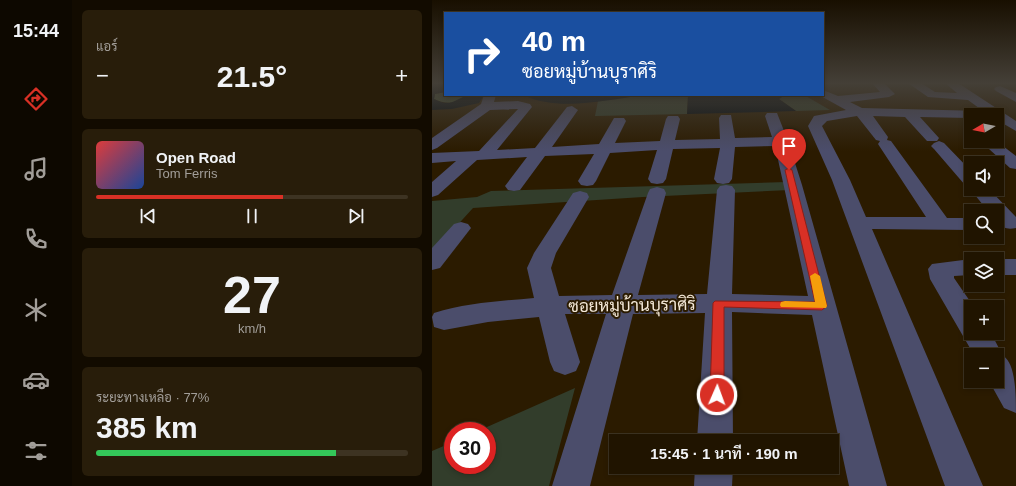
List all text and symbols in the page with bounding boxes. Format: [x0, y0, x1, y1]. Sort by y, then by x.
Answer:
text: 15:44 [13, 21, 59, 41]
text: 40 m [522, 26, 586, 57]
icon: right [456, 28, 508, 80]
text: แอร์ [96, 39, 117, 54]
text: 21.5° [217, 60, 287, 93]
text: ซอยหมู่บ้านบุราศิริ [522, 62, 657, 82]
text: − [96, 63, 109, 88]
text: + [395, 63, 408, 88]
icon: directions [22, 85, 50, 113]
north arrow [964, 108, 1004, 148]
map controls [964, 108, 1004, 388]
pin [772, 129, 806, 170]
icon: arrive [778, 135, 800, 157]
text: Open Road [156, 149, 236, 166]
icon: music [22, 155, 50, 183]
button: sound [964, 156, 1004, 196]
text: Tom Ferris [156, 166, 217, 181]
button: search [964, 204, 1004, 244]
icon: previous [137, 205, 159, 227]
icon: pause [241, 205, 263, 227]
icon: next [345, 205, 367, 227]
icon: phone [22, 225, 50, 253]
button: layers [964, 252, 1004, 292]
text: 27 [223, 266, 281, 324]
street label: ซอยหมู่บ้านบุราศิริ [568, 294, 696, 318]
icon: climate [22, 296, 50, 324]
button: + [964, 300, 1004, 340]
text: km/h [238, 321, 266, 336]
button: − [964, 348, 1004, 388]
icon: car [22, 366, 50, 394]
position arrow [696, 374, 738, 416]
text: ระยะทางเหลือ · 77% [96, 390, 209, 405]
text: 385 km [96, 411, 198, 444]
speed limit sign: 30 [444, 422, 496, 474]
icon: filters [22, 437, 50, 465]
text: 15:45 · 1 นาที · 190 m [650, 445, 798, 462]

